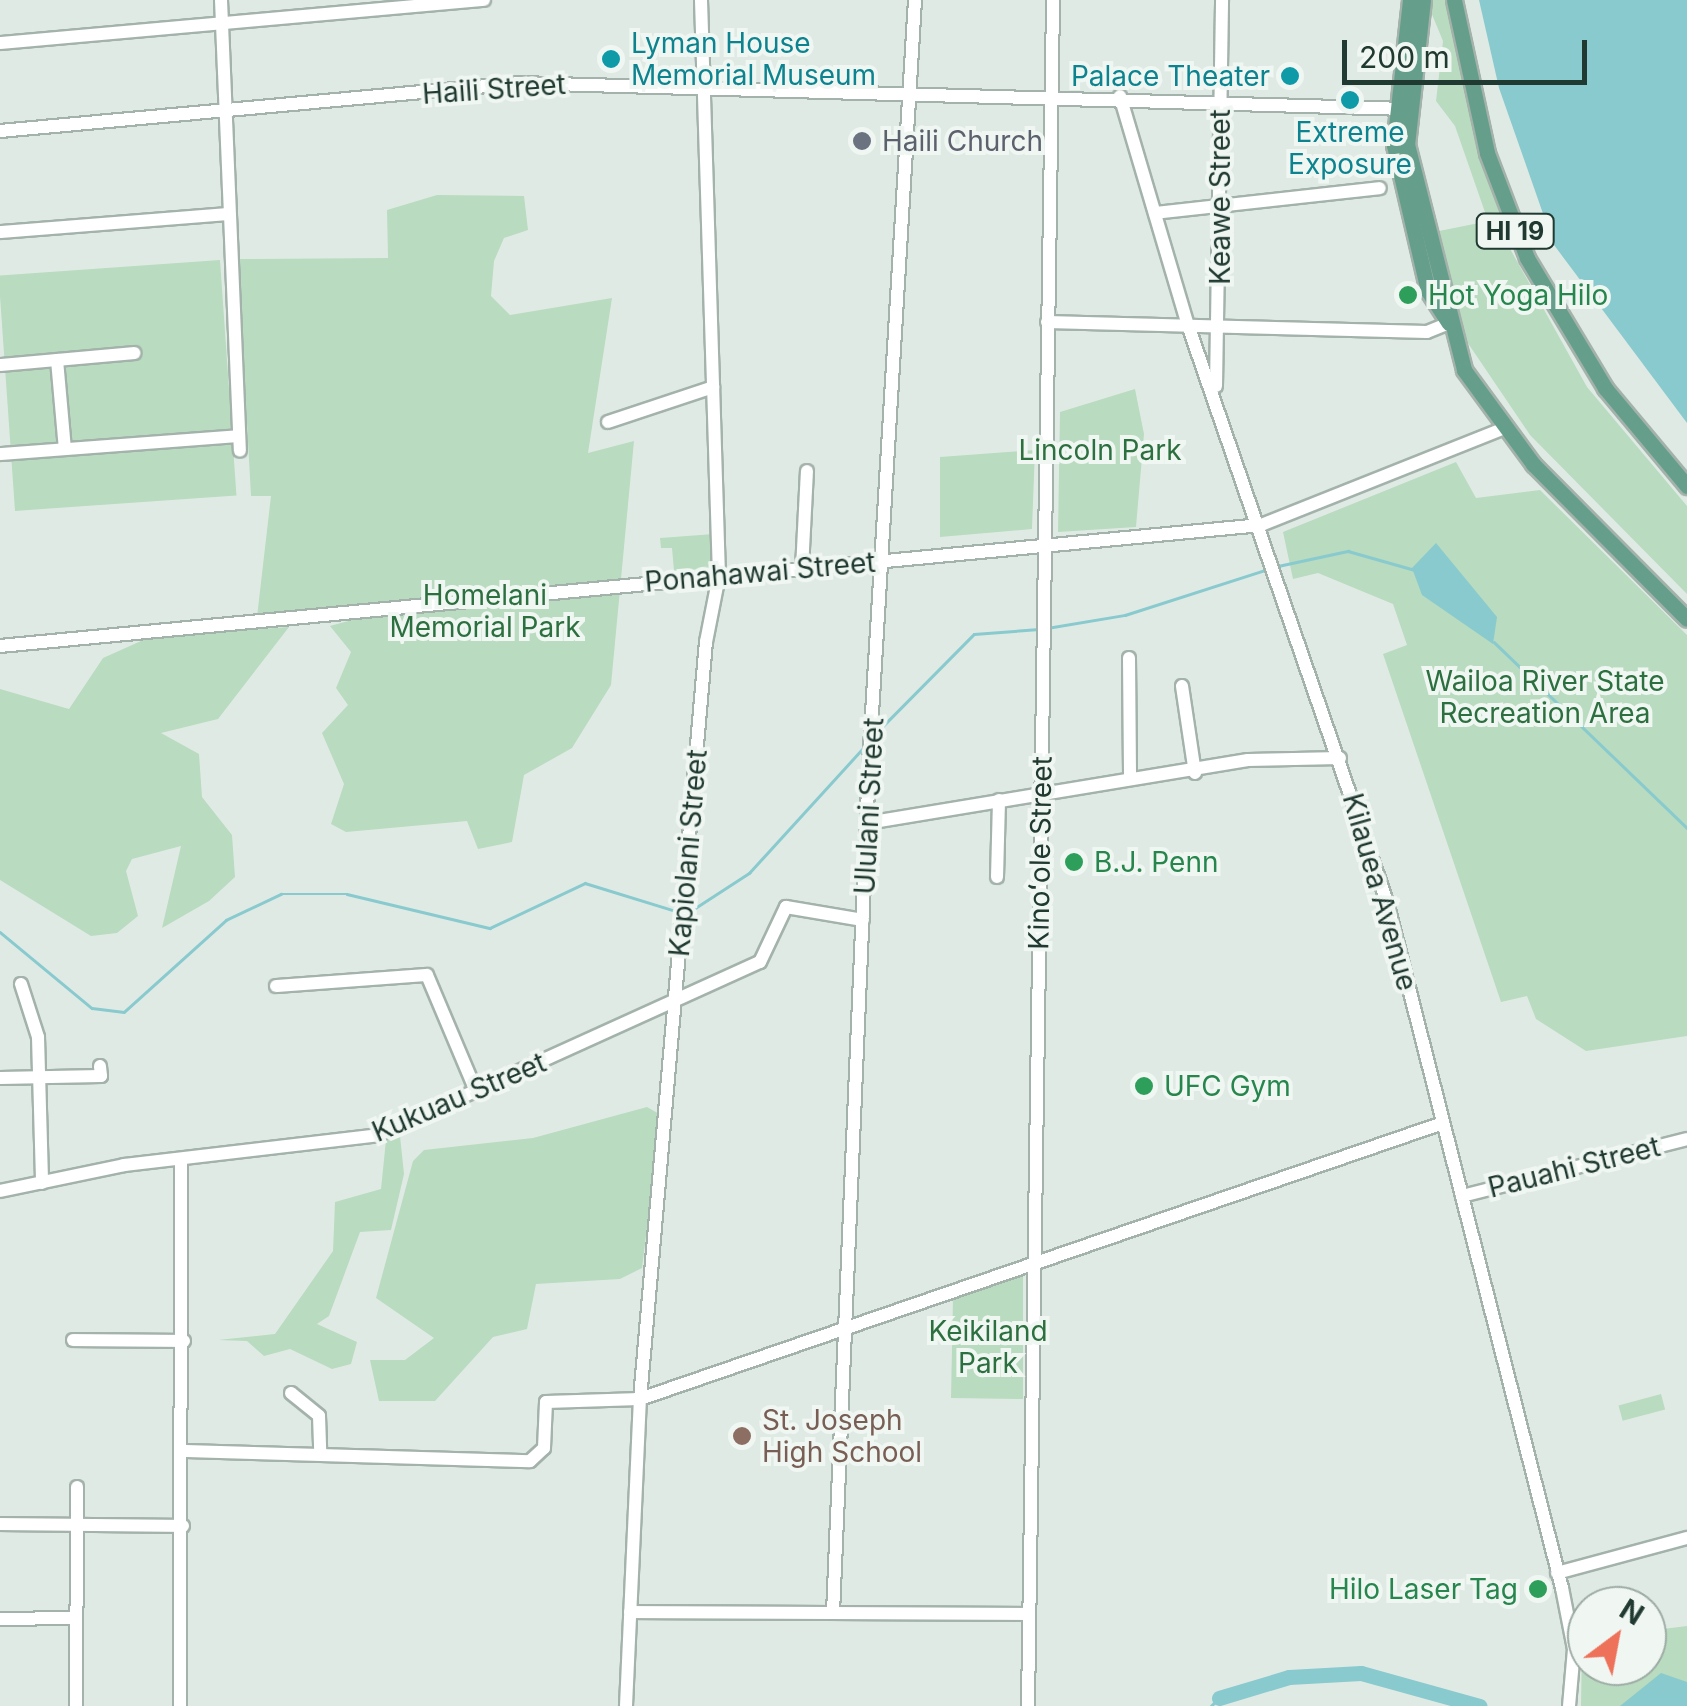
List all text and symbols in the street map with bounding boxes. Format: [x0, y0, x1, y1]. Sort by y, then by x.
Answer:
scale bar [1347, 20, 1592, 82]
place label: Lyman House Memorial Museum [631, 26, 876, 92]
text: 200 m [1359, 39, 1450, 75]
marker: Lyman House Memorial Museum [600, 48, 622, 70]
place label: Palace Theater [1071, 59, 1270, 93]
marker: Palace Theater [1279, 65, 1301, 87]
street label: Haili Street [421, 67, 567, 111]
marker: Extreme Exposure [1339, 89, 1361, 111]
street label: Keawe Street [1203, 109, 1237, 285]
place label: Extreme Exposure [1288, 115, 1412, 181]
place label: Haili Church [882, 124, 1043, 158]
marker: Haili Church [851, 130, 873, 152]
road number: HI 19 [1475, 211, 1555, 251]
place label: Hot Yoga Hilo [1428, 278, 1608, 312]
marker: Hot Yoga Hilo [1397, 284, 1419, 306]
park label: Lincoln Park [1018, 433, 1182, 467]
street label: Ponahawai Street [643, 545, 877, 599]
park label: Homelani Memorial Park [389, 578, 581, 644]
park label: Wailoa River State Recreation Area [1425, 664, 1665, 730]
street label: Ululani Street [848, 717, 890, 895]
street label: Kapiolani Street [662, 748, 714, 958]
street label: Kinoʻole Street [1022, 756, 1058, 950]
street label: Kilauea Avenue [1336, 789, 1424, 995]
place label: B.J. Penn [1094, 845, 1219, 879]
marker: B.J. Penn [1063, 851, 1085, 873]
street label: Kukuau Street [367, 1045, 551, 1149]
place label: UFC Gym [1164, 1069, 1291, 1103]
marker: UFC Gym [1133, 1075, 1155, 1097]
street label: Pauahi Street [1484, 1129, 1664, 1205]
park label: Keikiland Park [928, 1314, 1048, 1380]
place label: St. Joseph High School [762, 1403, 922, 1469]
marker: St. Joseph High School [731, 1425, 753, 1447]
place label: Hilo Laser Tag [1329, 1572, 1518, 1606]
marker: Hilo Laser Tag [1527, 1578, 1549, 1600]
north arrow [1567, 1586, 1667, 1686]
text: N [1614, 1592, 1650, 1632]

